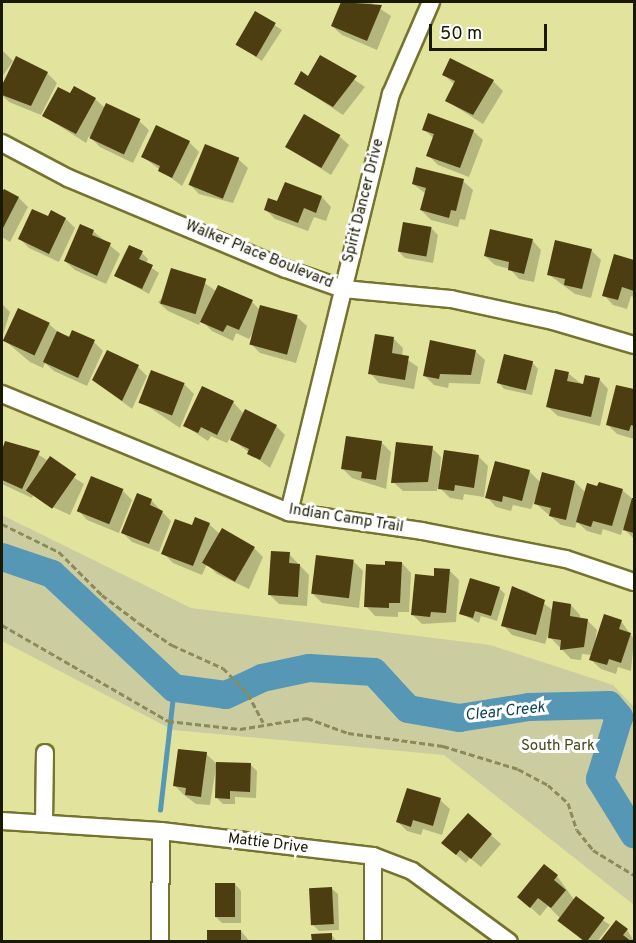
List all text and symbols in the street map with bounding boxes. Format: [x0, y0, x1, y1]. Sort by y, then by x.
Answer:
scale bar [432, 12, 550, 50]
text: 50 m [440, 23, 482, 46]
street label: Spirit Dancer Drive [340, 137, 388, 265]
street label: Walker Place Boulevard [183, 217, 335, 293]
street label: Indian Camp Trail [287, 501, 405, 537]
water label: Clear Creek [464, 698, 546, 726]
park label: South Park [521, 738, 595, 756]
street label: Mattie Drive [227, 830, 309, 858]

